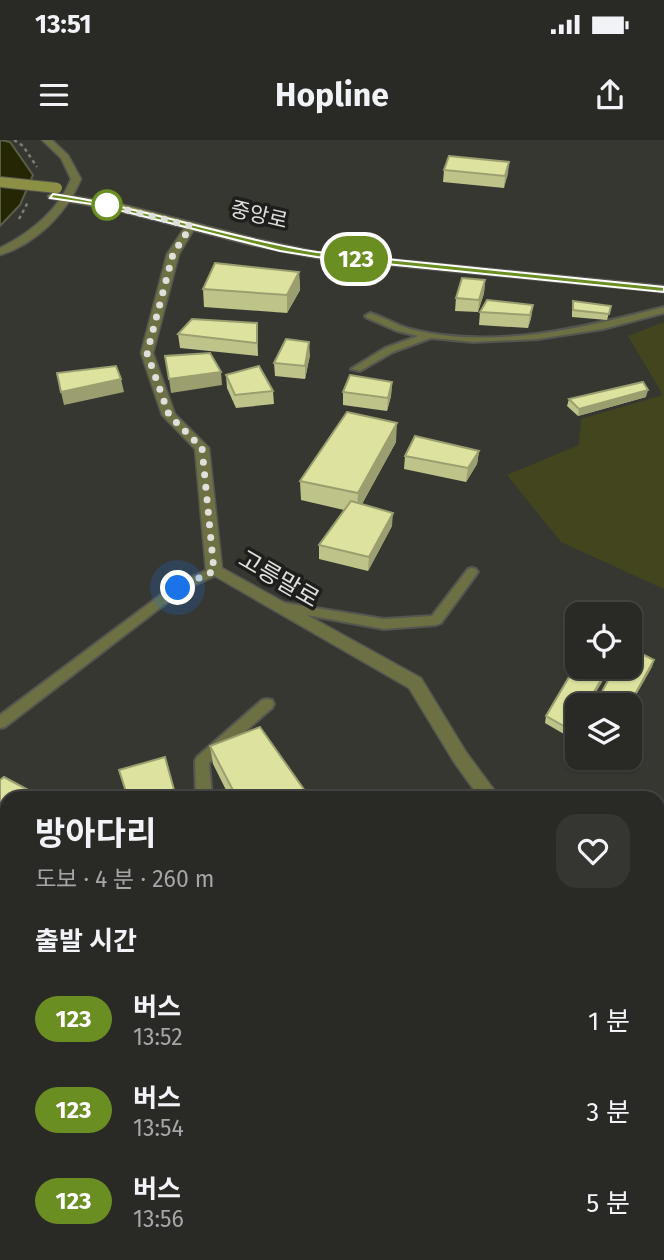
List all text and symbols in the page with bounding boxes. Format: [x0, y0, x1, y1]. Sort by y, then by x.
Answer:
text: 13:51 [35, 9, 92, 40]
icon: menu [35, 76, 73, 114]
text: Hopline [275, 76, 389, 114]
icon: share [591, 76, 629, 114]
unlabelled marker [92, 190, 122, 220]
street label: 중앙로 [228, 196, 290, 234]
line badge: 123 [316, 236, 396, 282]
text: 123 [338, 245, 374, 273]
street label: 고릉말로 [234, 545, 324, 613]
your location [160, 570, 195, 605]
map controls [565, 602, 642, 770]
button: locate [565, 602, 642, 679]
button: layers [565, 693, 642, 770]
text: 방아다리 [35, 814, 156, 854]
button: heart [556, 814, 630, 888]
text: 도보 · 4 분 · 260 m [35, 865, 215, 893]
text: 출발 시간 [35, 926, 137, 957]
text: 버스 [133, 992, 181, 1023]
text: 123 [56, 1005, 91, 1033]
text: 1 분 [588, 1006, 630, 1037]
text: 13:52 [133, 1023, 183, 1051]
text: 버스 [133, 1083, 181, 1114]
text: 123 [56, 1096, 91, 1124]
text: 3 분 [586, 1097, 630, 1128]
text: 13:54 [133, 1114, 184, 1142]
text: 버스 [133, 1174, 181, 1205]
text: 123 [56, 1187, 91, 1215]
text: 5 분 [586, 1188, 630, 1219]
text: 13:56 [133, 1205, 184, 1233]

